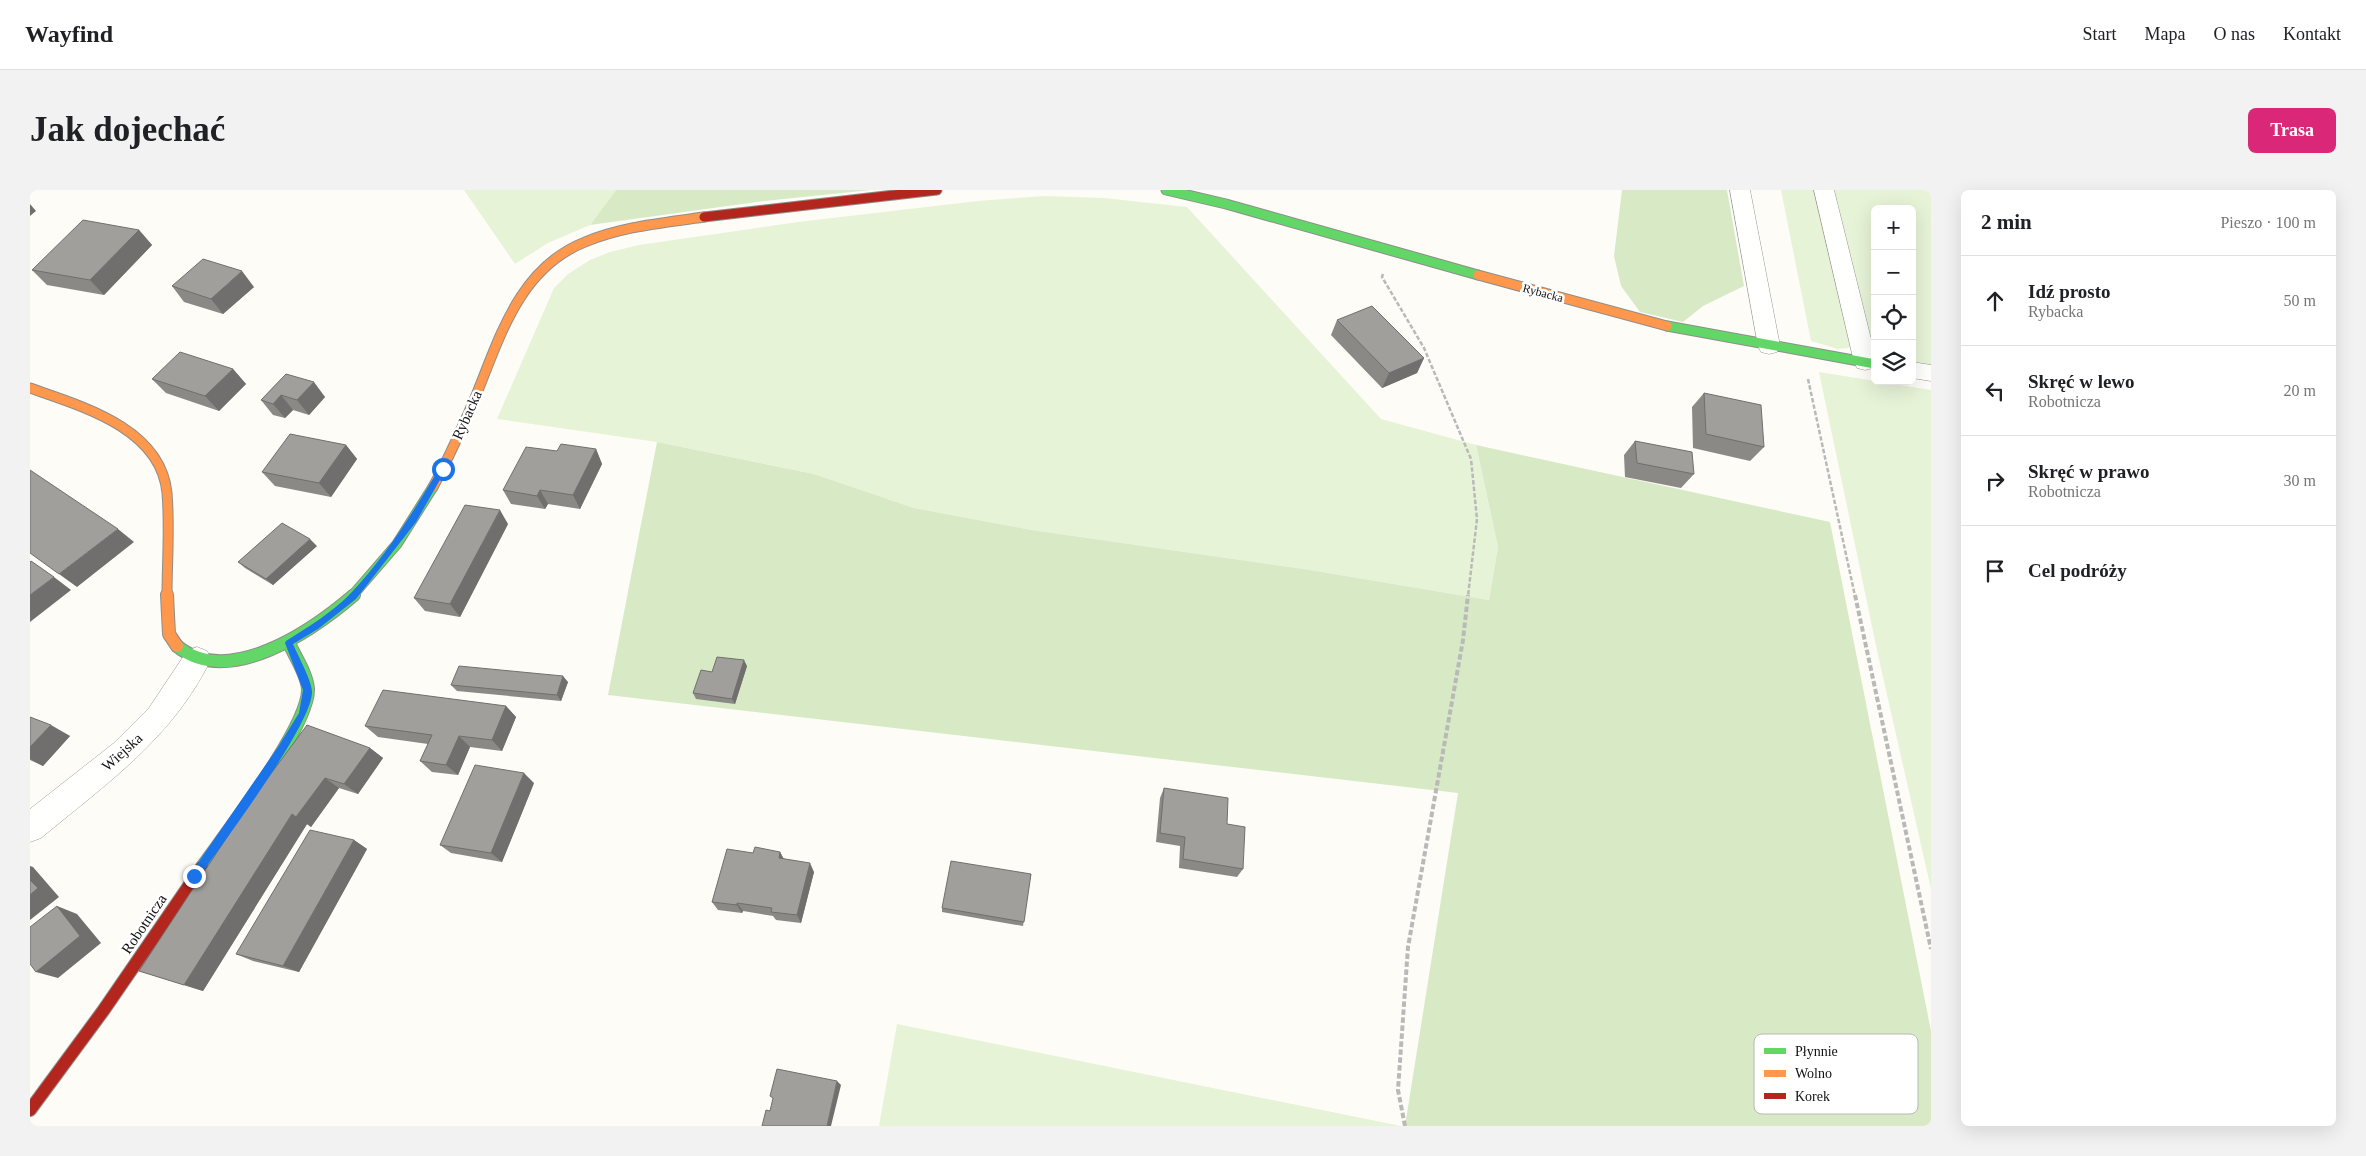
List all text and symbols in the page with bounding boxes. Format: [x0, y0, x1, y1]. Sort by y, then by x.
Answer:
text: Wayfind [25, 21, 113, 47]
text: Start [2083, 24, 2117, 44]
text: Mapa [2145, 24, 2186, 44]
text: O nas [2214, 24, 2255, 44]
text: Kontakt [2283, 24, 2341, 44]
button: Trasa [2248, 108, 2336, 153]
text: Jak dojechać [30, 110, 225, 149]
map controls [1871, 205, 1916, 385]
button: + [1871, 205, 1916, 250]
text: 2 min [1981, 210, 2032, 234]
text: Pieszo · 100 m [2220, 214, 2316, 231]
button: − [1871, 250, 1916, 295]
street label: Rybacka [1521, 281, 1565, 305]
text: Idź prosto [2028, 281, 2111, 302]
icon: ahead [1981, 287, 2009, 315]
text: 50 m [2284, 292, 2316, 309]
button: locate [1871, 295, 1916, 340]
text: Rybacka [2028, 303, 2083, 320]
button: layers [1871, 340, 1916, 385]
text: Skręć w lewo [2028, 371, 2135, 392]
icon: left [1981, 377, 2009, 405]
text: 20 m [2284, 382, 2316, 399]
street label: Rybacka [449, 388, 485, 442]
text: Robotnicza [2028, 393, 2101, 410]
route start [432, 458, 455, 481]
text: Skręć w prawo [2028, 461, 2149, 482]
icon: right [1981, 467, 2009, 495]
text: 30 m [2284, 472, 2316, 489]
text: Robotnicza [2028, 483, 2101, 500]
icon: arrive [1981, 557, 2009, 585]
text: Cel podróży [2028, 560, 2127, 581]
street label: Wiejska [99, 730, 146, 774]
route end [183, 865, 206, 888]
street label: Robotnicza [118, 891, 170, 957]
legend [1754, 1034, 1918, 1114]
text: Płynnie [1795, 1044, 1838, 1059]
text: Wolno [1795, 1066, 1832, 1081]
text: Korek [1795, 1089, 1830, 1104]

